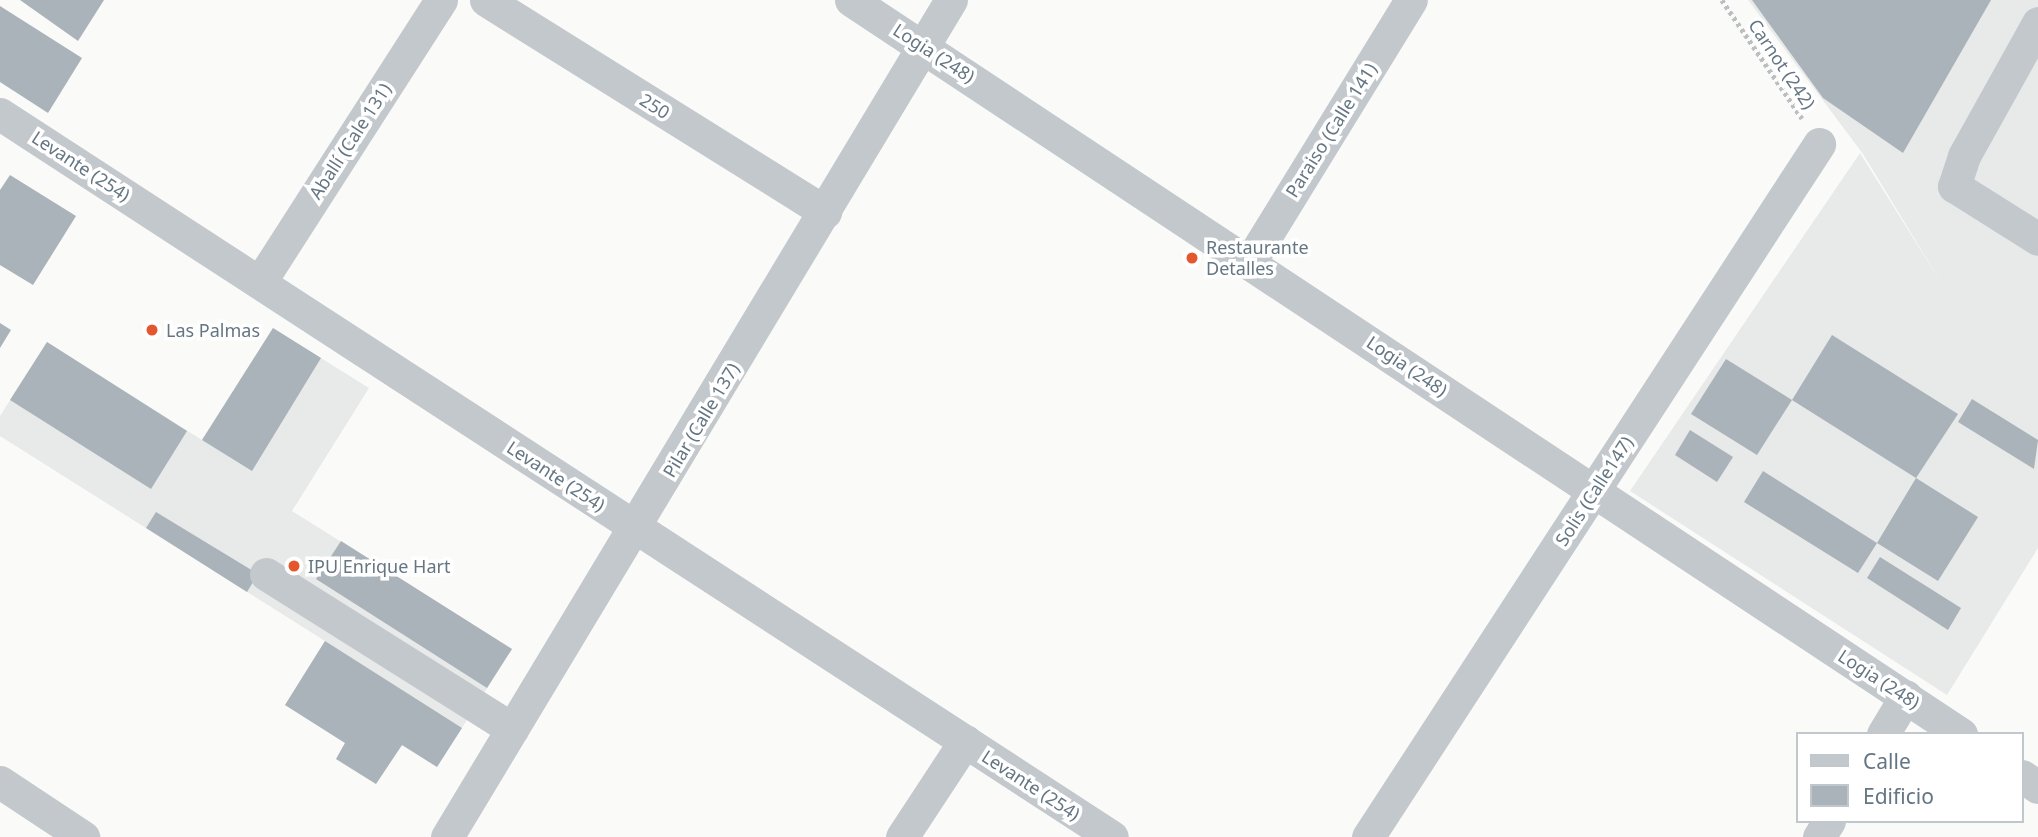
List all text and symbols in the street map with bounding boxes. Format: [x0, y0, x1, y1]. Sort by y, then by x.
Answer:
street label: Carnot (242) [1744, 15, 1820, 113]
street label: Logia (248) [889, 19, 979, 87]
street label: Paraiso (Calle 141) [1281, 59, 1381, 201]
street label: Aballí (Cale 131) [304, 79, 396, 203]
street label: 250 [636, 89, 674, 123]
street label: Levante (254) [28, 126, 134, 206]
place label: Restaurante Detalles [1206, 237, 1309, 280]
marker: Restaurante Detalles [1184, 250, 1200, 266]
place label: Las Palmas [166, 319, 260, 341]
marker: Las Palmas [144, 322, 160, 338]
street label: Logia (248) [1363, 331, 1451, 401]
street label: Pilar (Calle 137) [658, 359, 744, 481]
street label: Solis (Calle147) [1551, 432, 1637, 550]
street label: Levante (254) [503, 436, 609, 516]
place label: IPU Enrique Hart [308, 555, 450, 577]
marker: IPU Enrique Hart [286, 558, 302, 574]
street label: Logia (248) [1834, 645, 1924, 713]
legend [1797, 732, 2024, 823]
street label: Levante (254) [978, 745, 1084, 825]
text: Calle [1863, 747, 1911, 775]
text: Edificio [1863, 782, 1934, 810]

